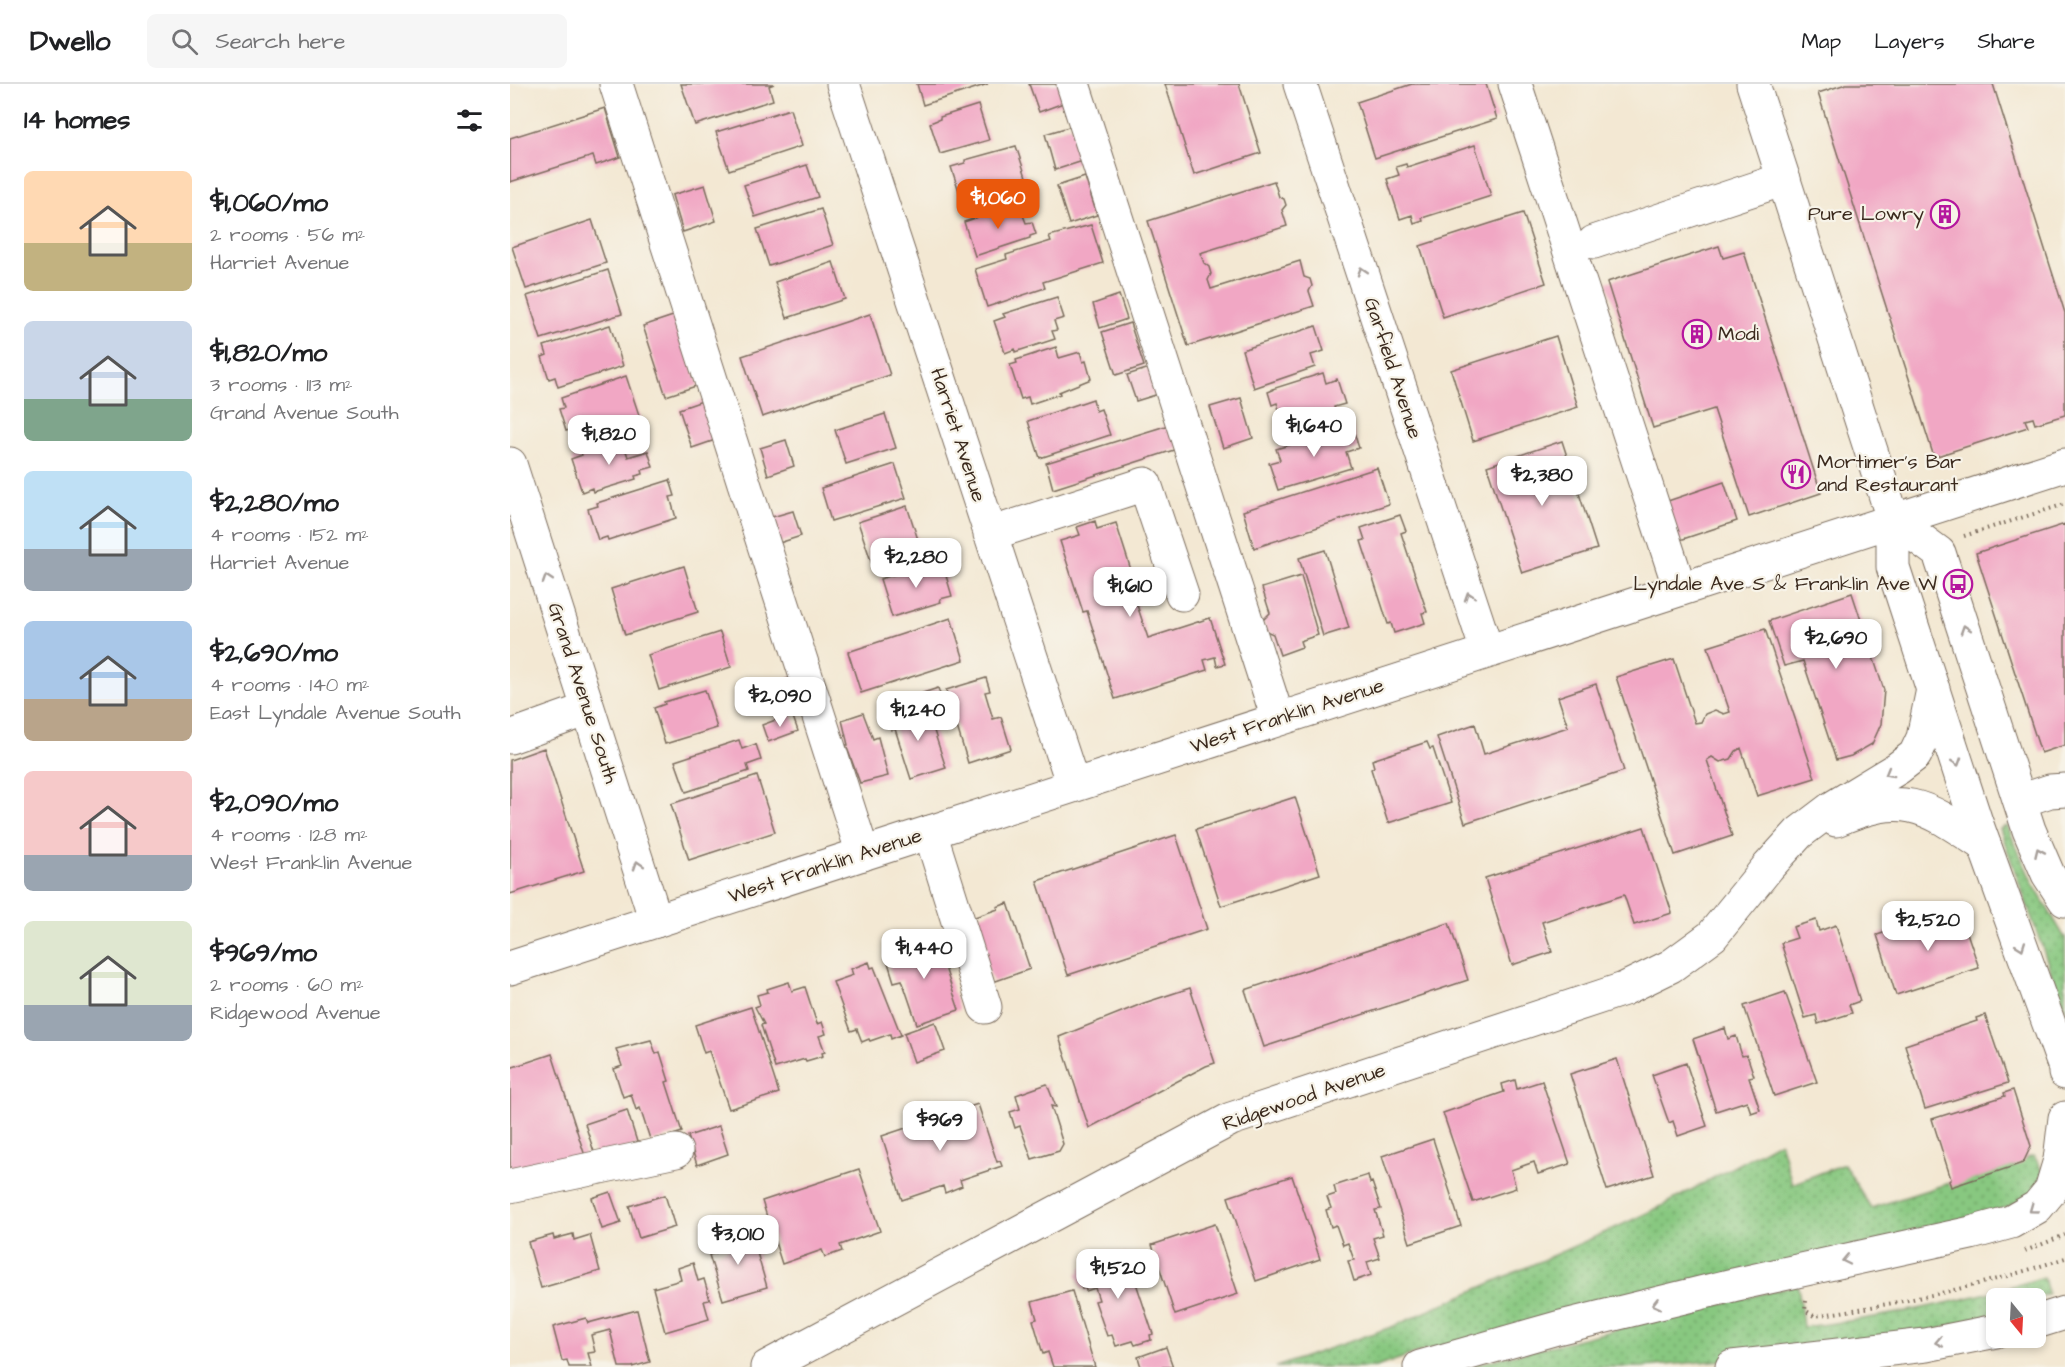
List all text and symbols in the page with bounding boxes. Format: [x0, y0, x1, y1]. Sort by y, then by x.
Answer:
search box [147, 14, 567, 68]
text: Dwello [30, 22, 111, 61]
icon: search [168, 25, 201, 58]
text: Search here [216, 26, 345, 57]
text: Map [1801, 27, 1841, 56]
text: Layers [1874, 27, 1944, 56]
text: Share [1977, 27, 2035, 56]
text: 14 homes [24, 102, 130, 138]
icon: filters [453, 104, 486, 137]
pin: $1,060 [949, 179, 1047, 230]
text: $1,060 [970, 184, 1026, 212]
text: $1,060/mo [210, 185, 328, 221]
icon: home [72, 195, 144, 267]
building icon: Pure Lowry [1929, 198, 1961, 230]
place label: Pure Lowry [1808, 200, 1924, 229]
text: 2 rooms · 56 m² [210, 221, 365, 249]
text: Harriet Avenue [210, 249, 349, 277]
one-way arrow [1356, 266, 1369, 277]
street label: Garfield Avenue [1357, 294, 1429, 442]
building icon: Modi [1681, 318, 1713, 350]
place label: Modi [1718, 320, 1759, 348]
text: $1,820/mo [210, 335, 327, 371]
icon: home [72, 345, 144, 417]
street label: Harriet Avenue [923, 364, 993, 506]
text: 3 rooms · 113 m² [210, 371, 353, 399]
text: Grand Avenue South [210, 399, 399, 427]
pin: $1,640 [1265, 407, 1363, 458]
text: $1,640 [1286, 412, 1342, 440]
pin: $1,820 [560, 415, 658, 466]
text: $1,820 [582, 420, 636, 448]
place label: Mortimer's Bar and Restaurant [1817, 448, 1961, 499]
pin: $2,380 [1493, 456, 1591, 507]
restaurant icon: Mortimer's Bar and Restaurant [1780, 458, 1812, 490]
text: $2,380 [1511, 461, 1573, 489]
text: $2,280/mo [210, 485, 339, 521]
icon: home [72, 495, 144, 567]
text: 4 rooms · 152 m² [210, 521, 369, 549]
pin: $2,280 [867, 538, 965, 589]
text: $2,280 [884, 543, 948, 571]
text: Harriet Avenue [210, 549, 349, 577]
pin: $1,610 [1081, 567, 1179, 618]
bus stop icon: Lyndale Ave S & Franklin Ave W [1942, 568, 1974, 600]
place label: Lyndale Ave S & Franklin Ave W [1633, 570, 1937, 599]
text: $1,610 [1108, 572, 1152, 600]
one-way arrow [542, 574, 554, 585]
one-way arrow [1463, 591, 1476, 602]
street label: Grand Avenue South [541, 599, 625, 787]
pin: $2,690 [1787, 619, 1885, 670]
text: $2,690 [1805, 624, 1867, 652]
one-way arrow [1959, 624, 1972, 635]
text: $2,690/mo [210, 635, 338, 671]
icon: home [72, 645, 144, 717]
text: 4 rooms · 140 m² [210, 671, 369, 699]
street label: West Franklin Avenue [1186, 671, 1388, 761]
pin: $2,090 [731, 677, 829, 728]
text: $2,090 [749, 682, 811, 710]
pin: $1,240 [869, 691, 967, 742]
text: $1,240 [891, 696, 945, 724]
text: East Lyndale Avenue South [210, 699, 461, 727]
one-way arrow [1949, 756, 1962, 767]
one-way arrow [1885, 766, 1895, 778]
text: $2,090/mo [210, 785, 338, 821]
icon: home [72, 795, 144, 867]
text: 4 rooms · 128 m² [210, 821, 368, 849]
street label: West Franklin Avenue [724, 821, 926, 911]
one-way arrow [2034, 848, 2046, 859]
text: West Franklin Avenue [210, 849, 412, 877]
one-way arrow [633, 860, 645, 871]
pin: $2,520 [1879, 901, 1977, 952]
text: $2,520 [1896, 906, 1960, 934]
pin: $1,440 [875, 929, 973, 980]
text: $1,440 [895, 934, 953, 962]
text: $969/mo [210, 935, 317, 971]
one-way arrow [2013, 940, 2026, 951]
icon: home [72, 945, 144, 1017]
text: 2 rooms · 60 m² [210, 971, 364, 999]
text: Ridgewood Avenue [210, 999, 381, 1027]
street label: Ridgewood Avenue [1219, 1056, 1390, 1139]
pin: $969 [904, 1101, 976, 1152]
text: $969 [917, 1106, 963, 1134]
one-way arrow [2029, 1202, 2040, 1213]
pin: $3,010 [689, 1215, 787, 1266]
text: $3,010 [712, 1220, 764, 1248]
pin: $1,520 [1069, 1249, 1167, 1300]
one-way arrow [1842, 1253, 1852, 1266]
text: $1,520 [1090, 1254, 1146, 1282]
north arrow [1986, 1288, 2046, 1348]
map controls [1986, 1288, 2046, 1348]
one-way arrow [1651, 1297, 1661, 1310]
one-way arrow [1934, 1335, 1944, 1348]

